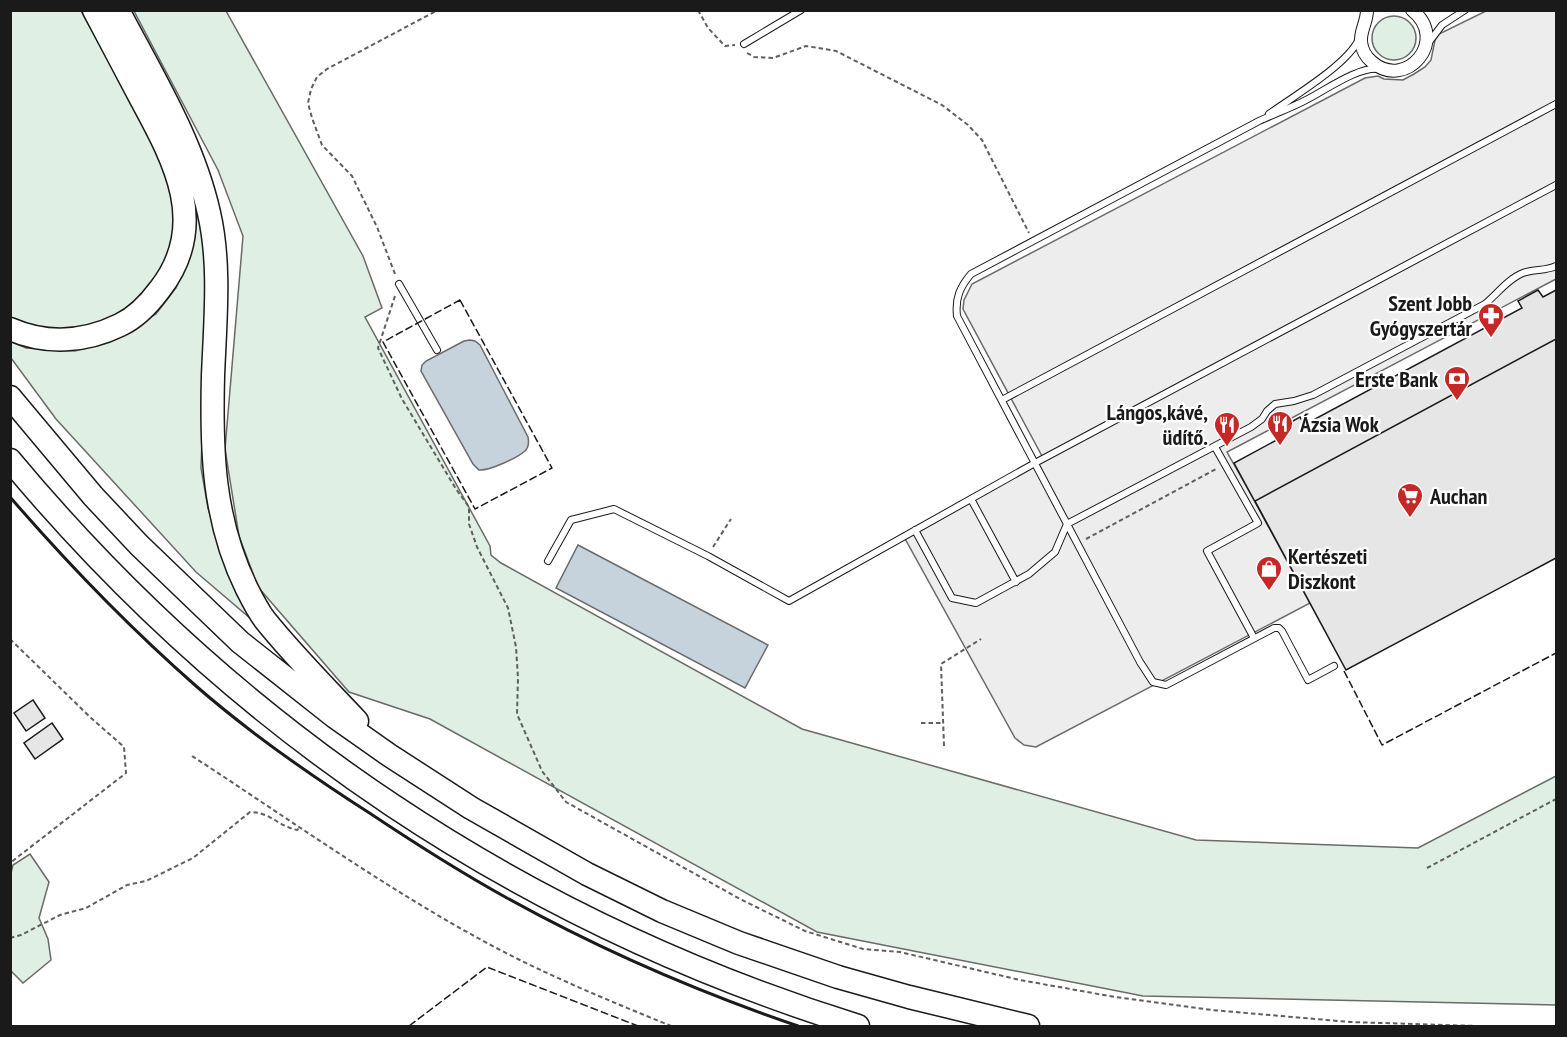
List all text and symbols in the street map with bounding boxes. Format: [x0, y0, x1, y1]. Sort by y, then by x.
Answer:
place label: Szent Jobb Gyógyszertár [1370, 289, 1473, 342]
pharmacy icon: Szent Jobb Gyógyszertár [1476, 301, 1506, 339]
bank icon: Erste Bank [1442, 364, 1472, 402]
place label: Erste Bank [1355, 365, 1439, 393]
place label: Lángos,kávé, üdítő. [1107, 398, 1208, 451]
restaurant icon: Ázsia Wok [1265, 409, 1295, 447]
restaurant icon: Lángos,kávé, üdítő. [1212, 410, 1242, 448]
place label: Ázsia Wok [1299, 410, 1380, 438]
supermarket icon: Auchan [1395, 481, 1425, 519]
place label: Auchan [1429, 482, 1487, 510]
place label: Kertészeti Diszkont [1288, 542, 1368, 595]
shop icon: Kertészeti Diszkont [1254, 554, 1284, 592]

